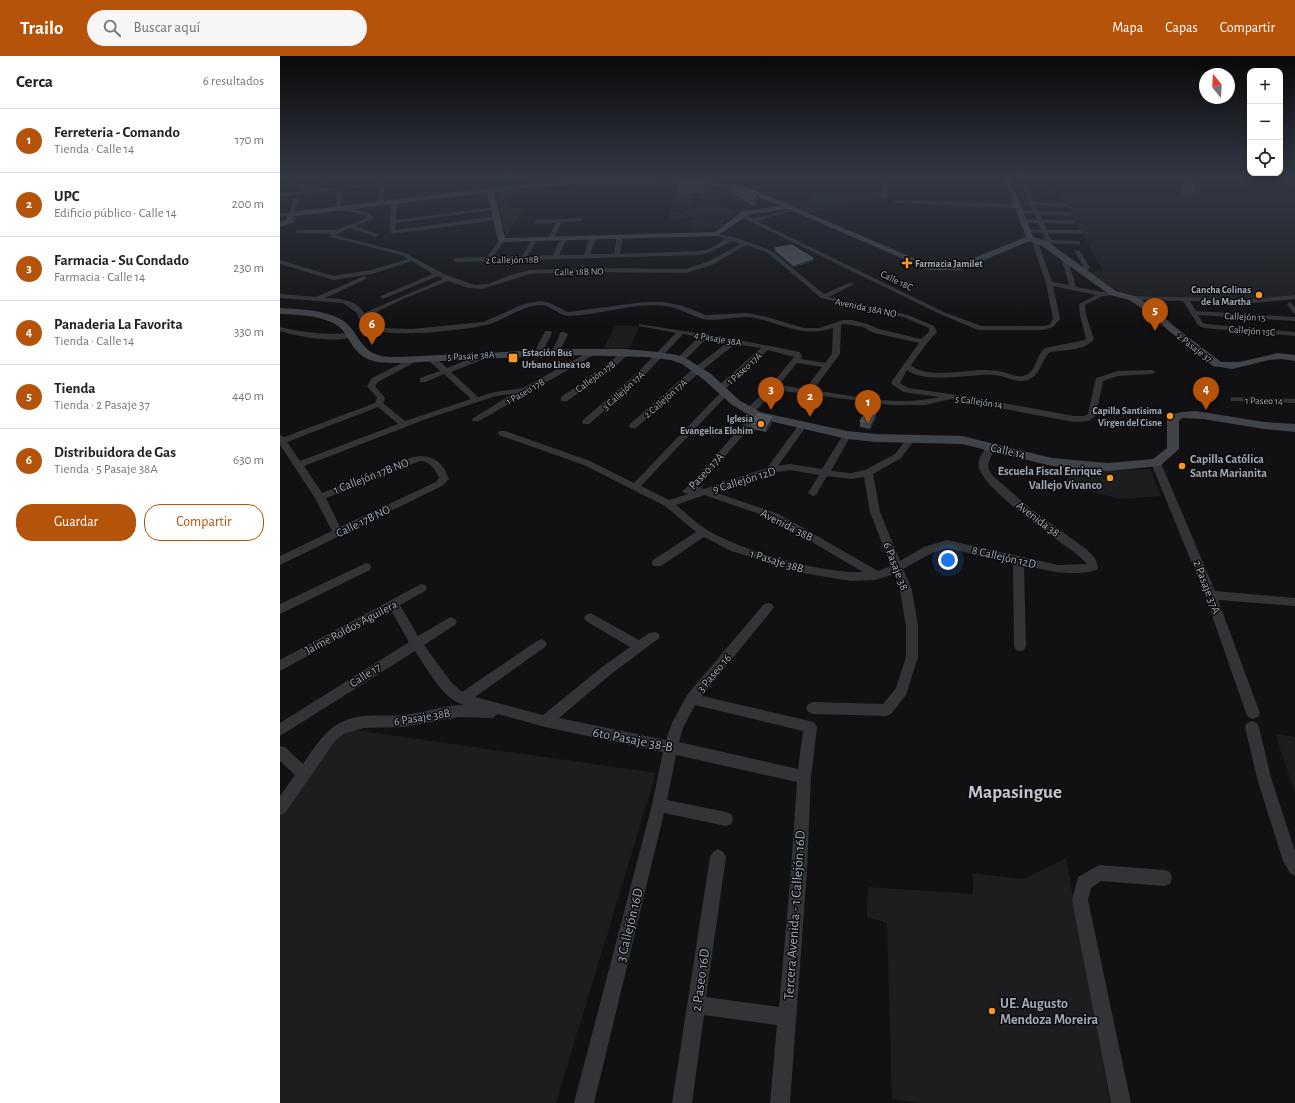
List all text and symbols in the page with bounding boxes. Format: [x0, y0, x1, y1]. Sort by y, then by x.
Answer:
search box [87, 10, 367, 46]
icon: search [101, 17, 123, 39]
text: Trailo [20, 19, 63, 38]
text: Buscar aquí [133, 20, 200, 35]
text: Mapa [1112, 21, 1143, 35]
text: Capas [1165, 21, 1198, 35]
text: Compartir [1220, 21, 1275, 35]
north arrow [1199, 68, 1235, 104]
map controls [1247, 68, 1283, 176]
button: + [1247, 68, 1283, 104]
text: Cerca [16, 73, 53, 90]
text: 6 resultados [203, 75, 264, 88]
button: − [1247, 104, 1283, 140]
text: Ferreteria - Comando [54, 125, 180, 140]
text: 1 [27, 134, 31, 147]
text: 170 m [235, 134, 264, 147]
button: locate [1247, 140, 1283, 176]
text: Tienda · Calle 14 [54, 143, 134, 156]
text: UPC [54, 189, 80, 204]
text: 2 [26, 198, 32, 211]
text: 200 m [232, 198, 264, 211]
text: Edificio público · Calle 14 [54, 207, 177, 220]
text: Farmacia - Su Condado [54, 253, 189, 268]
street label: 2 Callejón 18B [485, 255, 539, 265]
marker: Farmacia Jamilet [902, 258, 912, 268]
place label: Farmacia Jamilet [915, 259, 983, 269]
text: 3 [26, 262, 32, 275]
text: 230 m [233, 262, 264, 275]
street label: Calle 18B NO [554, 267, 604, 277]
street label: Calle 18C [879, 269, 914, 293]
text: Farmacia · Calle 14 [54, 271, 145, 284]
place label: Cancha Colinas de la Martha [1191, 285, 1251, 307]
marker: Cancha Colinas de la Martha [1254, 290, 1264, 300]
street label: Avenida 38A NO [834, 297, 897, 319]
pin: 5 [1142, 298, 1168, 331]
street label: Callejón 15 [1224, 311, 1266, 323]
pin: 6 [359, 312, 385, 345]
text: Panaderia La Favorita [54, 317, 183, 332]
street label: Callejón 15C [1228, 324, 1275, 338]
text: 4 [26, 326, 32, 339]
text: 330 m [234, 326, 264, 339]
street label: 4 Pasaje 38A [693, 330, 742, 348]
street label: 2 Pasaje 37 [1175, 331, 1214, 364]
text: Tienda · Calle 14 [54, 335, 134, 348]
place label: Estación Bus Urbano Linea 108 [522, 348, 590, 370]
street label: 5 Pasaje 38A [447, 350, 495, 362]
street label: 1 Paseo 17A [725, 351, 764, 387]
marker: Estación Bus Urbano Linea 108 [507, 352, 519, 364]
street label: Callejón 17B [574, 359, 617, 395]
street label: 3 Callejón 17A [601, 369, 647, 412]
street label: 1 Paseo 17B [505, 377, 546, 407]
street label: 2 Callejón 17A [642, 377, 689, 420]
pin: 3 [758, 377, 784, 410]
pin: 4 [1193, 377, 1219, 410]
text: Tienda [54, 381, 96, 396]
pin: 2 [797, 384, 823, 417]
text: 5 [26, 390, 32, 403]
text: 440 m [232, 390, 264, 403]
pin: 1 [855, 390, 881, 423]
street label: 5 Callejón 14 [955, 394, 1003, 410]
street label: 1 Paseo 14 [1245, 396, 1283, 406]
text: Tienda · 2 Pasaje 37 [54, 399, 150, 412]
place label: Capilla Santisima Virgen del Cisne [1092, 406, 1162, 428]
marker: Capilla Santisima Virgen del Cisne [1165, 411, 1175, 421]
place label: Iglesia Evangelica Elohim [680, 414, 753, 436]
marker: Iglesia Evangelica Elohim [756, 419, 766, 429]
street label: Calle 14 [990, 441, 1027, 461]
text: Distribuidora de Gas [54, 445, 176, 460]
street label: Paseo 17A [686, 450, 726, 492]
place label: Capilla Católica Santa Marianita [1190, 453, 1267, 479]
text: 6 [26, 454, 32, 467]
text: 630 m [233, 454, 264, 467]
street label: 1 Callejón 17B NO [332, 456, 411, 497]
marker: Capilla Católica Santa Marianita [1177, 461, 1187, 471]
text: Tienda · 5 Pasaje 38A [54, 463, 158, 476]
street label: 9 Callejón 12D [711, 465, 778, 496]
place label: Escuela Fiscal Enrique Vallejo Vivanco [998, 465, 1102, 492]
marker: Escuela Fiscal Enrique Vallejo Vivanco [1105, 473, 1115, 483]
street label: Avenida 38 [1014, 499, 1062, 539]
street label: Calle 17B NO [334, 503, 392, 539]
button: Guardar [16, 504, 136, 541]
button: Compartir [144, 504, 264, 541]
street label: Avenida 38B [759, 507, 815, 543]
street label: 6 Pasaje 38 [880, 540, 911, 592]
street label: 8 Callejón 12D [971, 544, 1037, 571]
street label: 1 Pasaje 38B [748, 547, 805, 576]
your location [938, 550, 958, 570]
street label: 2 Pasaje 37A [1190, 558, 1223, 616]
street label: Jaime Roldos Aguilera [303, 597, 399, 656]
street label: 3 Paseo 16 [695, 651, 734, 694]
street label: Calle 17 [347, 661, 383, 689]
street label: 6 Pasaje 38B [393, 707, 451, 728]
street label: 6to Pasaje 38-B [592, 725, 674, 755]
district label: Mapasingue [968, 783, 1062, 802]
street label: Tercera Avenida - 1 Callejón 16D [782, 830, 808, 1000]
street label: 3 Callejón 16D [614, 887, 646, 964]
street label: 2 Paseo 16D [690, 948, 712, 1012]
place label: UE. Augusto Mendoza Moreira [1000, 997, 1099, 1027]
marker: UE. Augusto Mendoza Moreira [987, 1006, 997, 1016]

